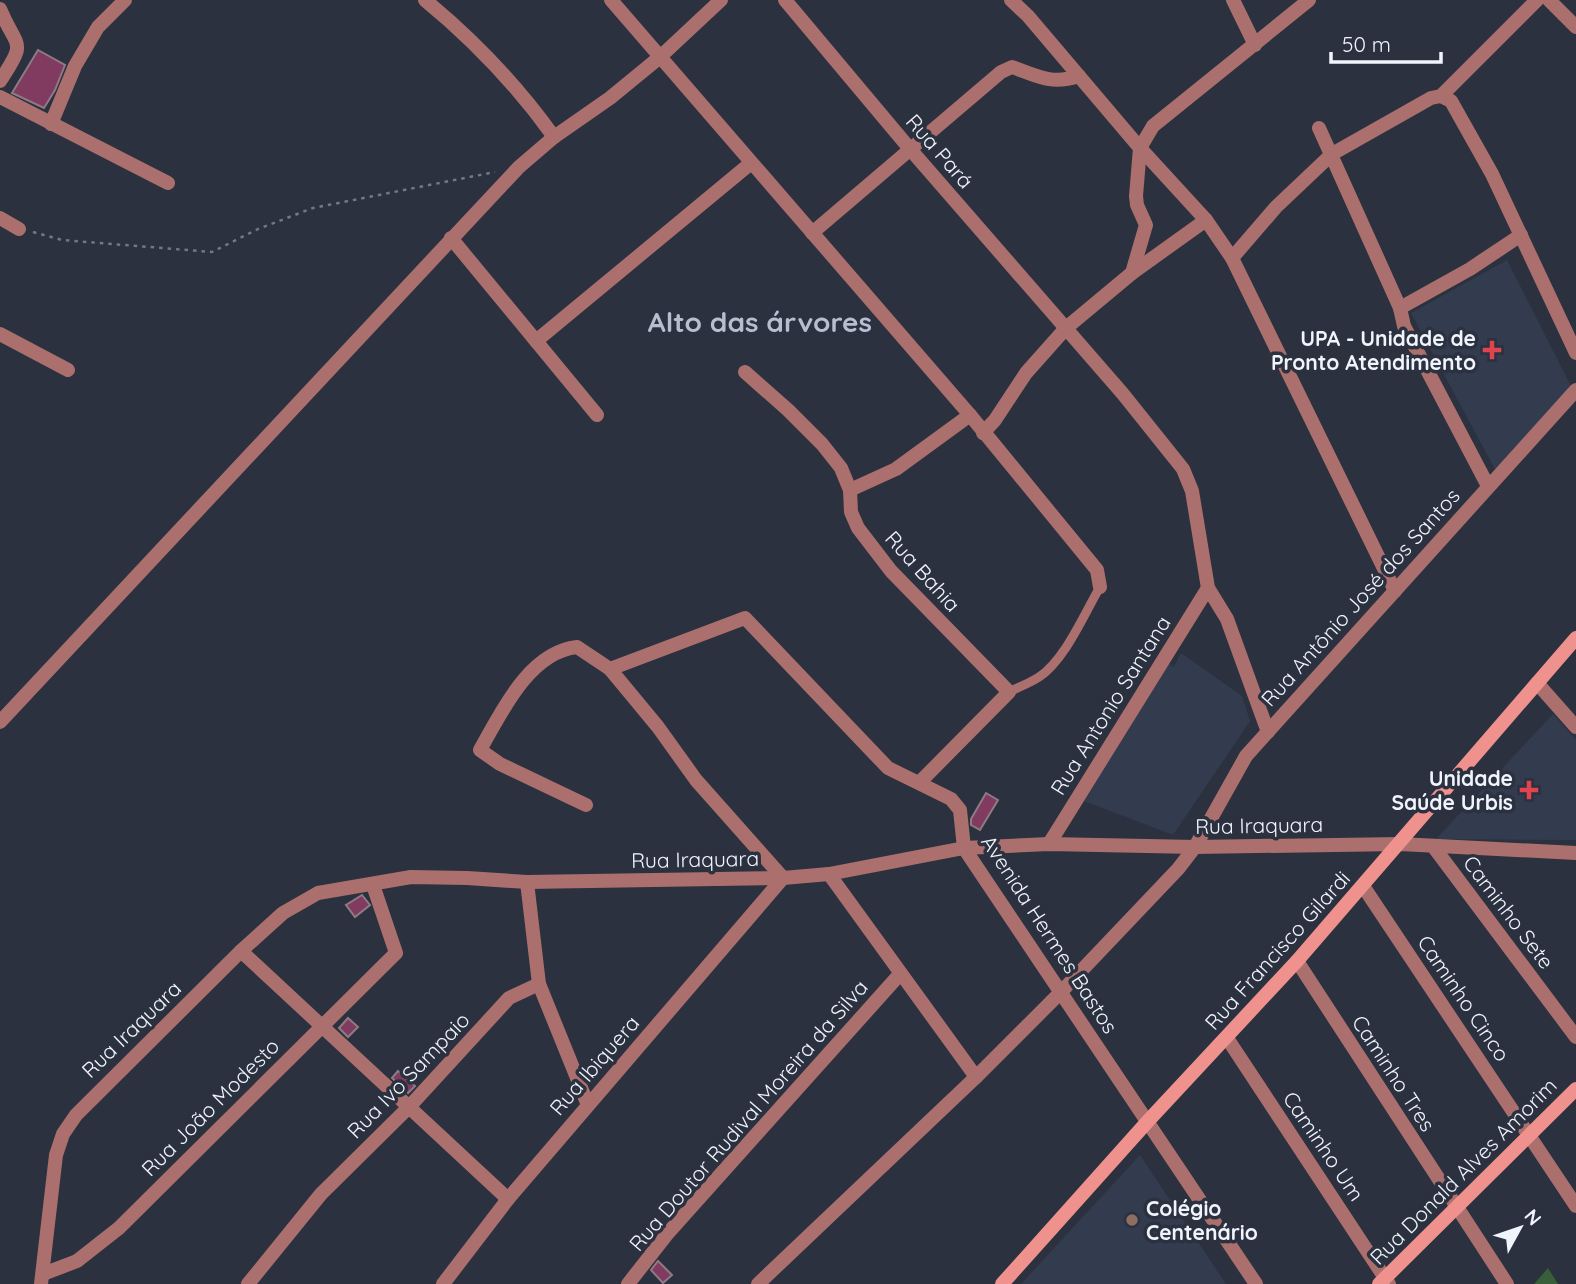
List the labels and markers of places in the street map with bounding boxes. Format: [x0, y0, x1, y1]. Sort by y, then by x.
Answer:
place label: UPA - Unidade de Pronto Atendimento [1271, 325, 1476, 375]
marker: UPA - Unidade de Pronto Atendimento [1482, 340, 1502, 360]
place label: Unidade Saúde Urbis [1392, 765, 1513, 815]
marker: Unidade Saúde Urbis [1519, 780, 1539, 800]
place label: Colégio Centenário [1146, 1195, 1258, 1245]
marker: Colégio Centenário [1124, 1212, 1140, 1228]

